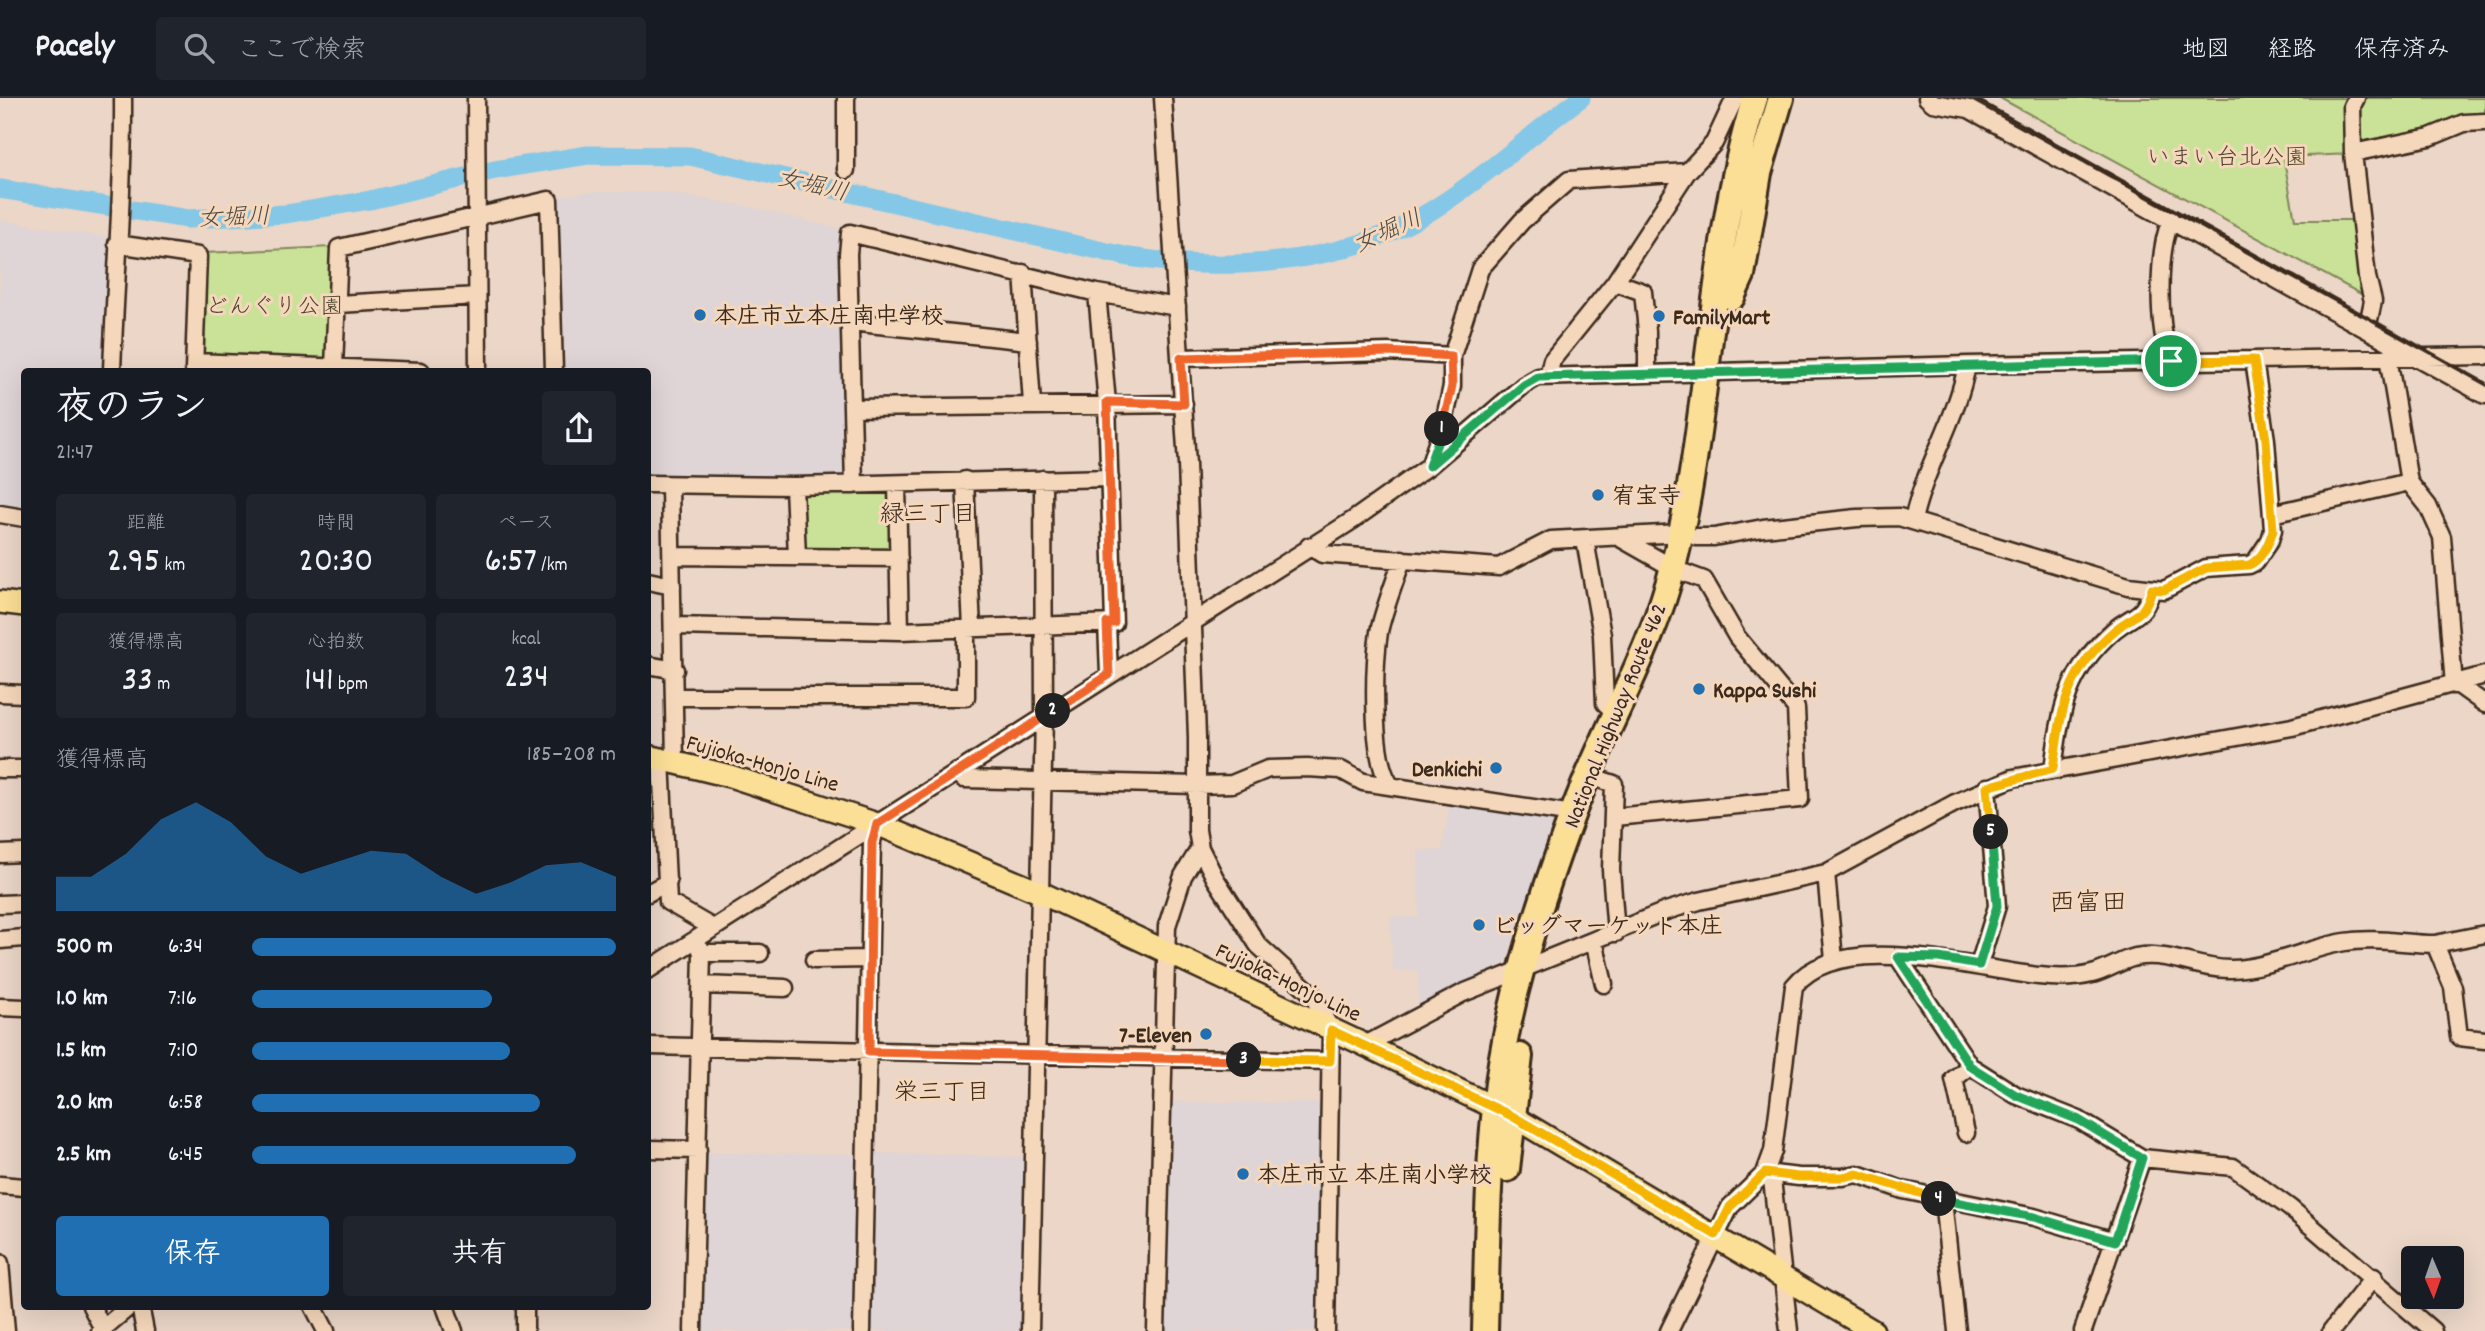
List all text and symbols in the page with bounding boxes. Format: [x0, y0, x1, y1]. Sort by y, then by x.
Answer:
search box [156, 17, 646, 80]
text: Pacely [35, 25, 114, 72]
icon: search [180, 29, 218, 67]
text: ここで検索 [236, 33, 366, 70]
text: 地図 [2182, 34, 2230, 68]
text: 経路 [2268, 34, 2316, 68]
text: 保存済み [2354, 34, 2450, 68]
park label: いまい台北公園 [2147, 143, 2308, 176]
water label: 女堀川 [773, 162, 851, 212]
water label: 女堀川 [198, 201, 271, 237]
water label: 女堀川 [1348, 203, 1428, 263]
park label: どんぐり公園 [205, 292, 343, 325]
place label: 本庄市立本庄南中学校 [714, 302, 944, 335]
place label: FamilyMart [1673, 303, 1771, 336]
marker: 本庄市立本庄南中学校 [692, 307, 708, 323]
marker: FamilyMart [1651, 308, 1667, 324]
pin [2141, 331, 2201, 391]
icon: arrive [2152, 342, 2190, 380]
text: 夜のラン [56, 383, 208, 438]
button: share [542, 391, 616, 465]
pin: 1 [1424, 412, 1460, 446]
text: 1 [1439, 415, 1444, 442]
text: 21:47 [56, 437, 93, 470]
place label: 宥宝寺 [1612, 482, 1681, 515]
marker: 宥宝寺 [1590, 487, 1606, 503]
district label: 緑三丁目 [880, 499, 976, 533]
text: 距離 [127, 511, 165, 538]
text: 時間 [317, 511, 355, 538]
text: ペース [498, 511, 554, 538]
text: 2.95 [107, 538, 160, 588]
text: 20:30 [299, 538, 373, 588]
text: 6:57 [484, 538, 537, 588]
text: km [160, 553, 185, 580]
text: /km [537, 553, 568, 580]
street label: National Highway Route 462 [1557, 599, 1678, 834]
text: kcal [512, 627, 540, 654]
text: 獲得標高 [108, 630, 184, 657]
text: 心拍数 [307, 630, 365, 657]
text: 234 [503, 654, 549, 704]
text: 33 [122, 657, 153, 707]
text: 141 [304, 657, 334, 707]
text: m [153, 672, 170, 699]
text: bpm [334, 672, 368, 699]
place label: Kappa Sushi [1713, 676, 1817, 709]
marker: Kappa Sushi [1691, 681, 1707, 697]
pin: 2 [1036, 694, 1070, 728]
text: 2 [1048, 697, 1057, 724]
street label: Fujioka-Honjo Line [682, 728, 842, 803]
text: 185–208 m [527, 739, 616, 772]
text: 獲得標高 [56, 745, 148, 778]
place label: Denkichi [1412, 755, 1483, 788]
marker: Denkichi [1488, 760, 1504, 776]
pin: 5 [1974, 814, 2008, 850]
text: 5 [1986, 818, 1995, 845]
district label: 西富田 [2049, 886, 2127, 923]
place label: ビッグマーケット本庄 [1493, 912, 1723, 945]
marker: ビッグマーケット本庄 [1471, 917, 1487, 933]
text: 500 m [56, 931, 113, 964]
text: 6:34 [168, 931, 203, 964]
street label: Fujioka-Honjo Line [1209, 936, 1366, 1032]
text: 1.0 km [56, 983, 108, 1016]
text: 7:16 [168, 983, 197, 1016]
place label: 7-Eleven [1119, 1021, 1192, 1054]
marker: 7-Eleven [1198, 1026, 1214, 1042]
text: 1.5 km [56, 1035, 106, 1068]
text: 7:10 [168, 1035, 198, 1068]
pin: 3 [1226, 1042, 1262, 1077]
text: 3 [1239, 1046, 1248, 1073]
district label: 栄三丁目 [894, 1077, 990, 1111]
text: 2.0 km [56, 1087, 113, 1120]
text: 6:58 [168, 1087, 203, 1120]
text: 2.5 km [56, 1139, 111, 1172]
text: 6:45 [168, 1139, 203, 1172]
place label: 本庄市立 本庄南小学校 [1257, 1161, 1492, 1194]
marker: 本庄市立 本庄南小学校 [1235, 1166, 1251, 1182]
pin: 4 [1922, 1182, 1956, 1216]
text: 4 [1935, 1185, 1942, 1212]
button: 保存 [56, 1216, 329, 1296]
button: 共有 [343, 1216, 616, 1296]
north arrow [2401, 1246, 2464, 1309]
map controls [2401, 1246, 2464, 1309]

